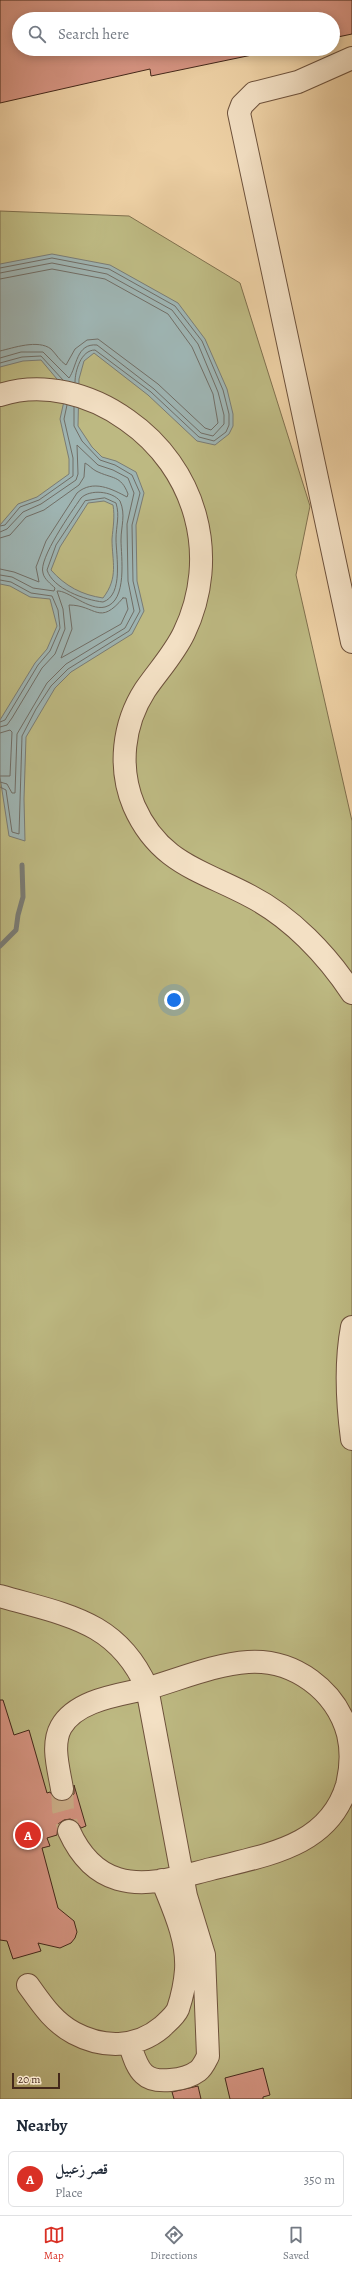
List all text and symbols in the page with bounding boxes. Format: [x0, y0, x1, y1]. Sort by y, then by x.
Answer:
search box [12, 12, 340, 56]
icon: search [26, 23, 48, 45]
text: Search here [58, 24, 129, 44]
your location [164, 990, 184, 1010]
pin: A [15, 1820, 41, 1850]
scale bar [12, 2071, 60, 2090]
text: 20 m [18, 2072, 40, 2087]
text: Nearby [16, 2114, 67, 2137]
text: قصر زعبيل [55, 2159, 108, 2179]
text: A [26, 2171, 34, 2188]
text: 350 m [304, 2171, 335, 2188]
text: Place [55, 2184, 83, 2201]
tab: Map [43, 2224, 65, 2263]
tab: Directions [150, 2224, 198, 2263]
tab: Saved [283, 2224, 309, 2263]

